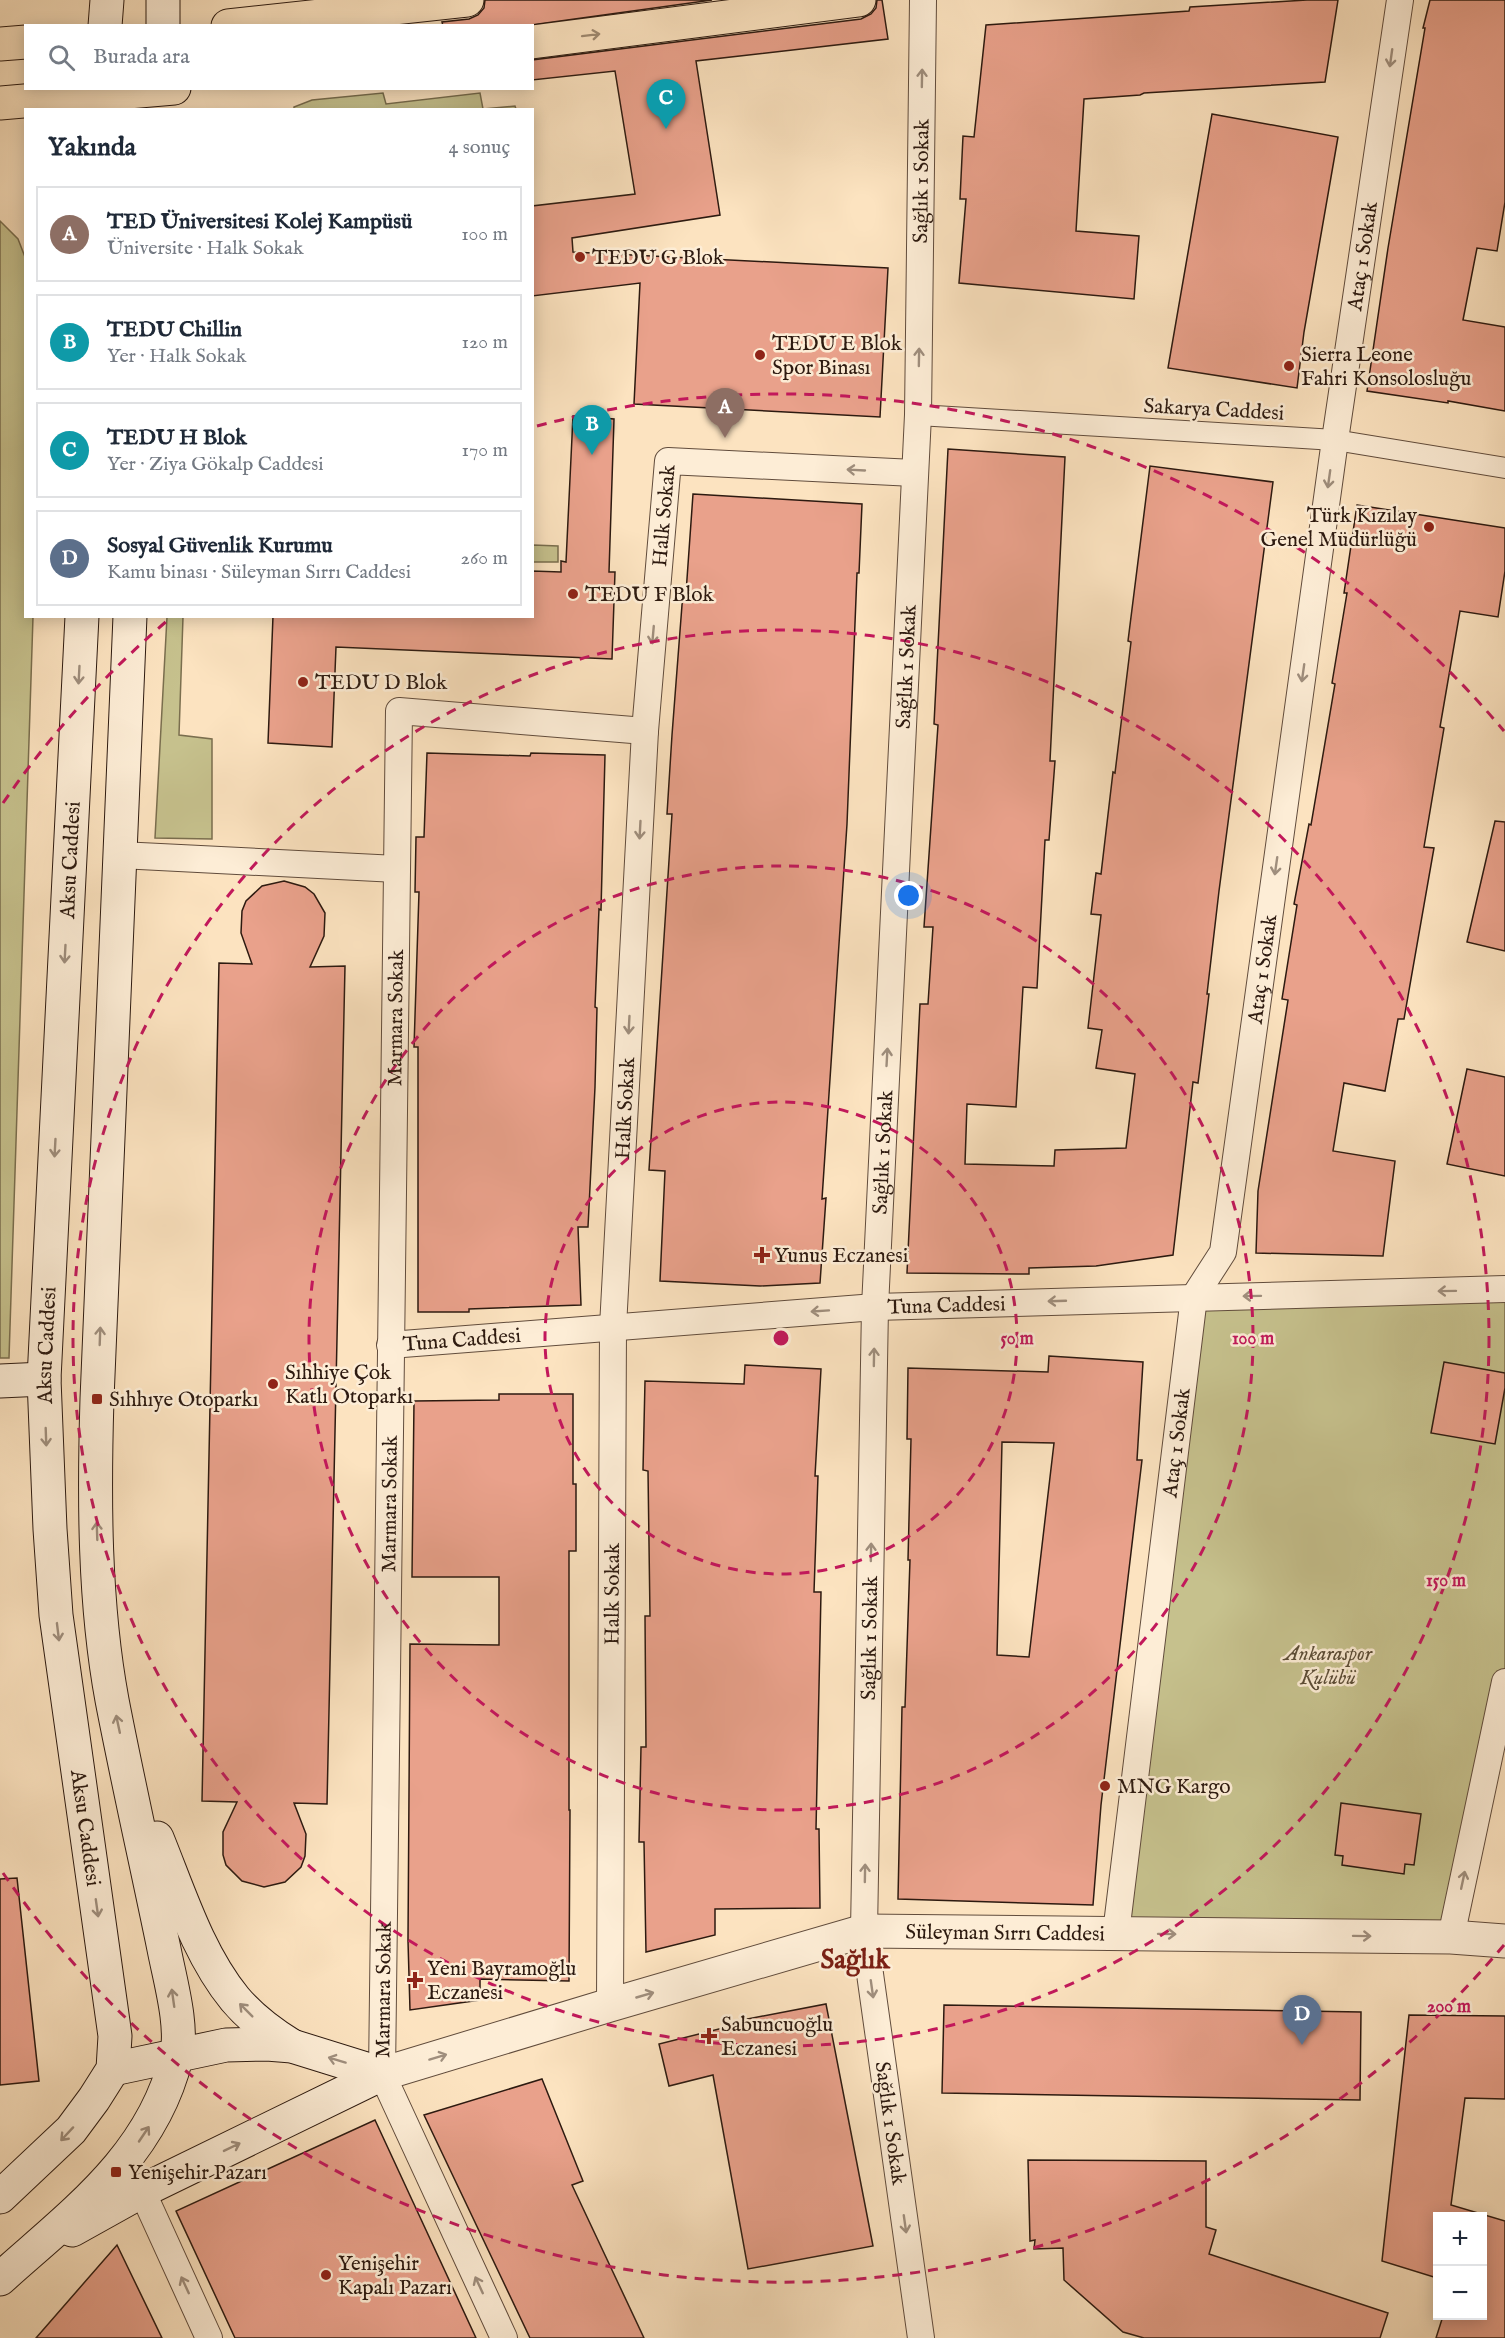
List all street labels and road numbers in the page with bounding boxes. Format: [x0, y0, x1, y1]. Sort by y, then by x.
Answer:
street label: Sağlık 1 Sokak [908, 118, 937, 244]
street label: Ataç 1 Sokak [1342, 199, 1385, 314]
street label: Sakarya Caddesi [1143, 393, 1285, 428]
street label: Halk Sokak [647, 463, 683, 568]
street label: Sağlık 1 Sokak [891, 603, 924, 730]
street label: Aksu Caddesi [55, 801, 88, 920]
street label: Ataç 1 Sokak [1242, 912, 1285, 1027]
street label: Marmara Sokak [382, 949, 411, 1087]
street label: Halk Sokak [610, 1056, 643, 1160]
street label: Sağlık 1 Sokak [867, 1089, 900, 1215]
street label: Aksu Caddesi [32, 1286, 64, 1405]
street label: Tuna Caddesi [887, 1291, 1006, 1322]
street label: Tuna Caddesi [402, 1323, 522, 1359]
street label: Ataç 1 Sokak [1157, 1386, 1198, 1500]
street label: Marmara Sokak [376, 1435, 405, 1572]
street label: Halk Sokak [600, 1542, 627, 1645]
street label: Sağlık 1 Sokak [856, 1575, 885, 1701]
street label: Aksu Caddesi [63, 1767, 106, 1888]
street label: Süleyman Sırrı Caddesi [905, 1919, 1105, 1948]
street label: Marmara Sokak [370, 1921, 399, 2058]
street label: Sağlık 1 Sokak [867, 2060, 912, 2187]

